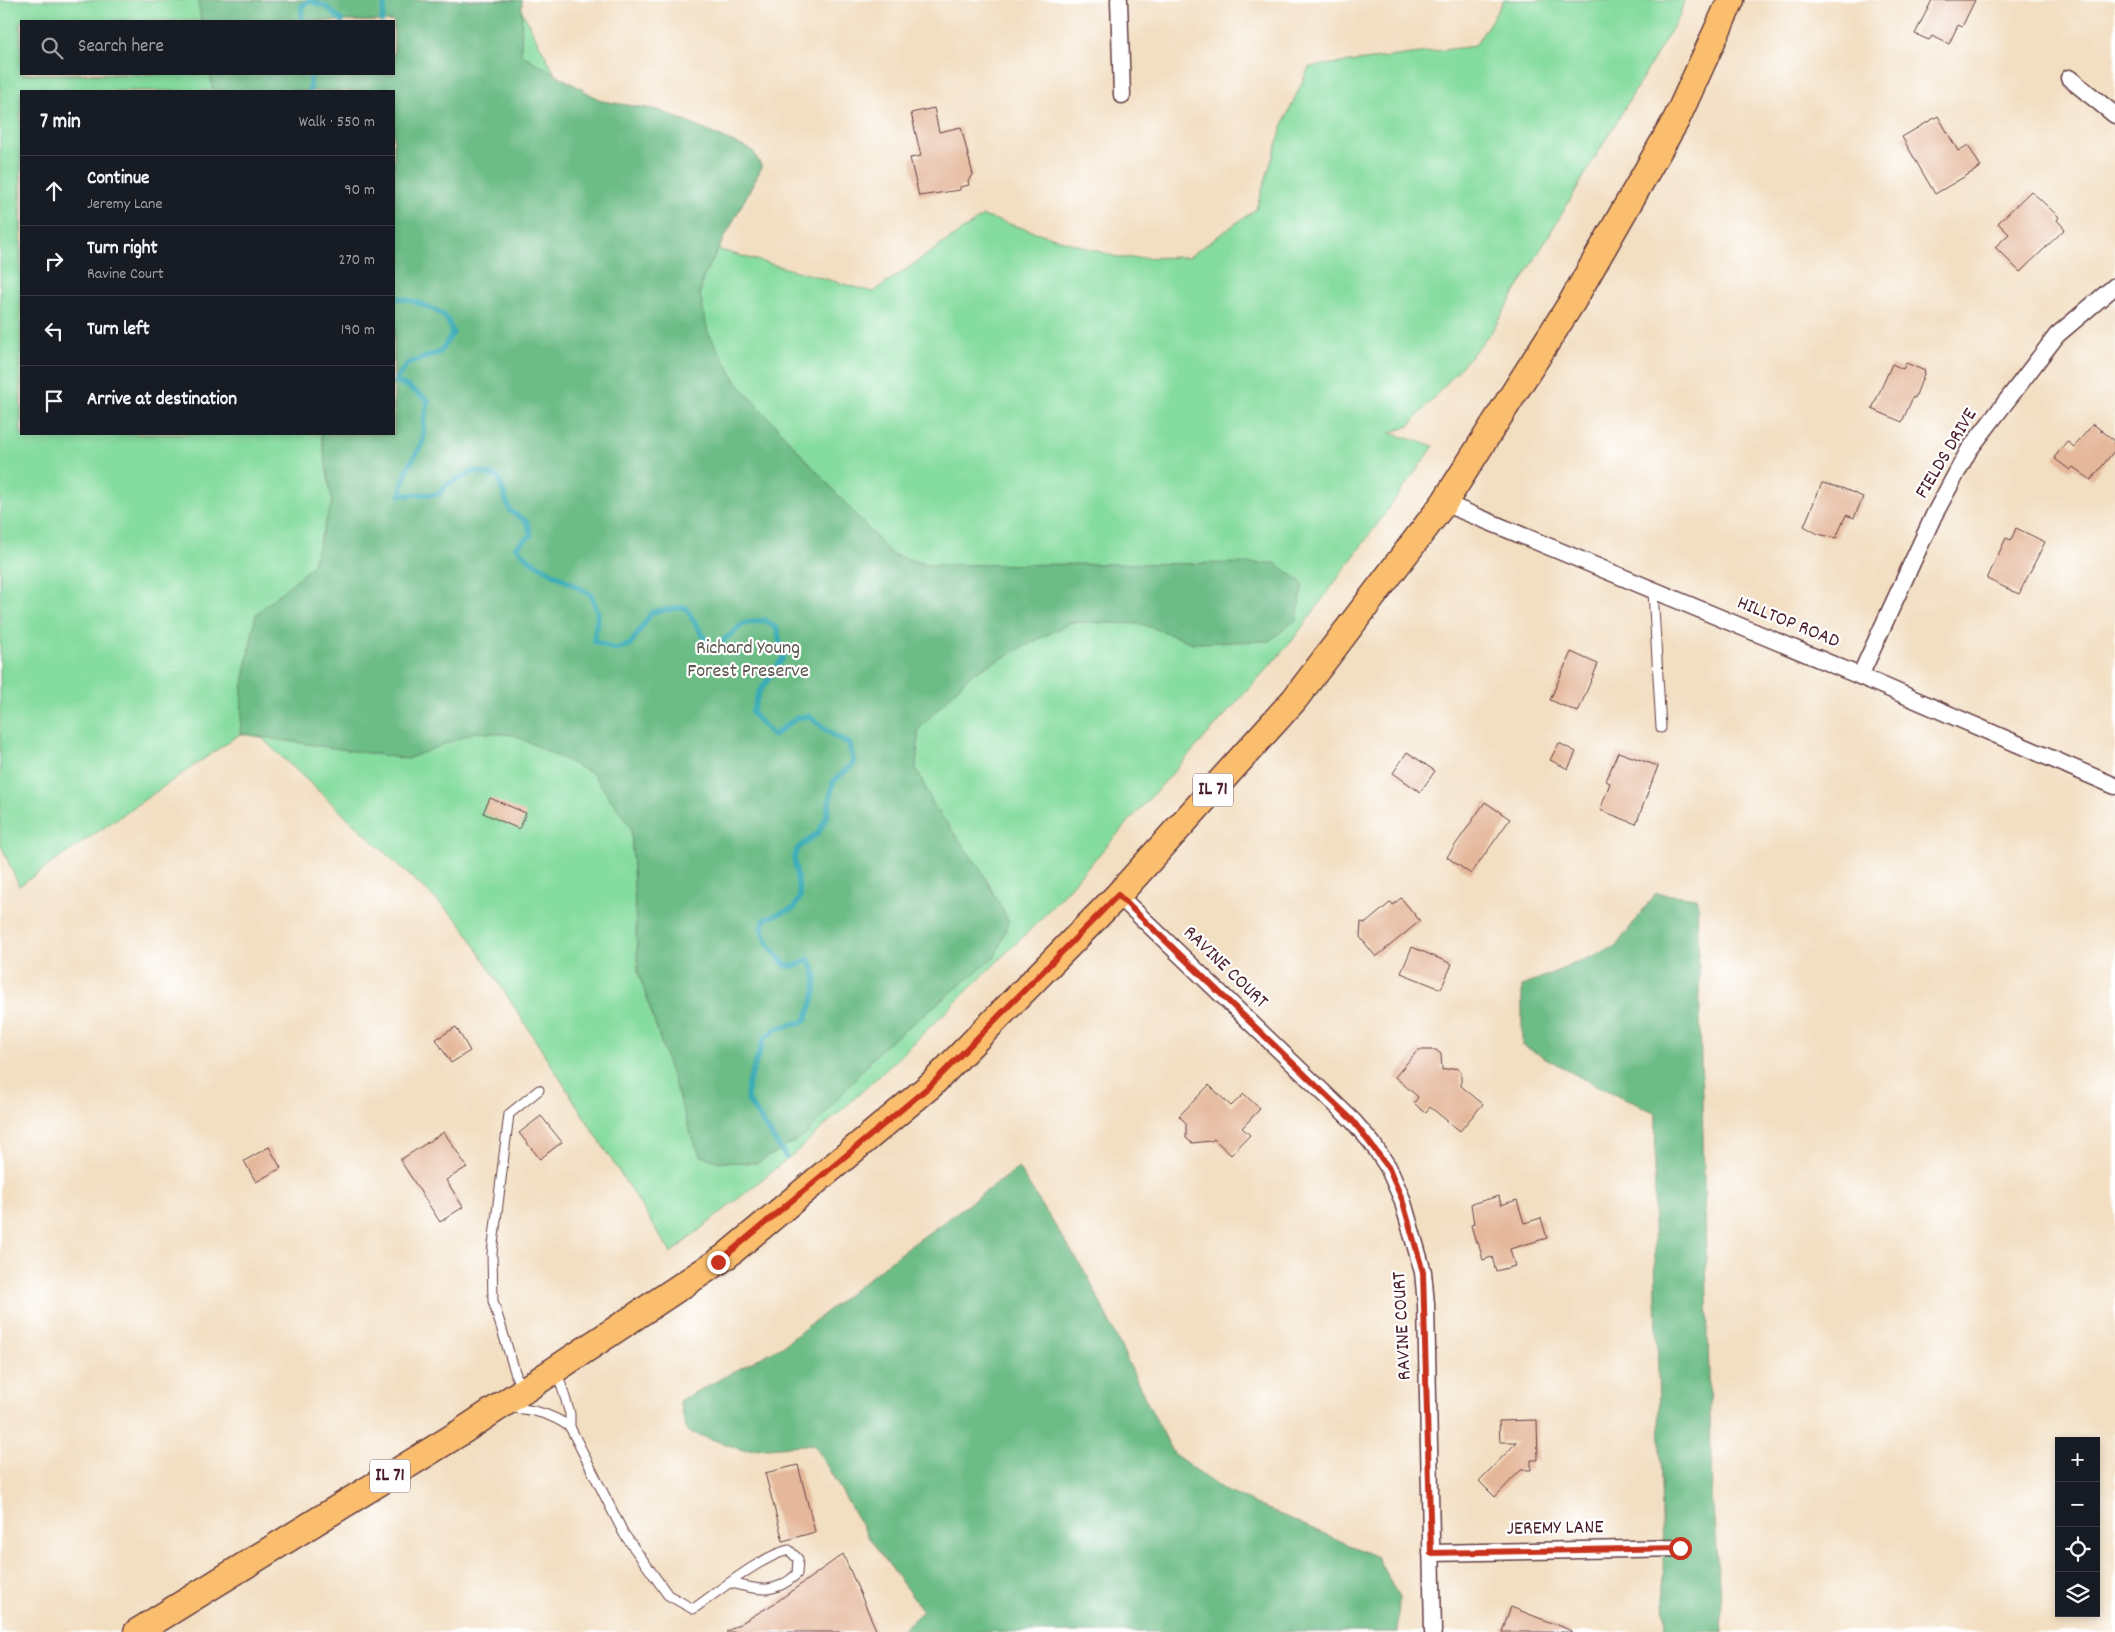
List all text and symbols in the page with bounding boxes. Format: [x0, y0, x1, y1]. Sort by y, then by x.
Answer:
search box [20, 20, 395, 75]
icon: search [38, 34, 66, 62]
text: Search here [78, 34, 164, 61]
text: 7 min [40, 108, 81, 138]
text: Walk · 550 m [299, 111, 375, 134]
text: Continue [87, 166, 149, 193]
icon: ahead [40, 177, 68, 205]
text: 90 m [344, 179, 375, 202]
text: Jeremy Lane [87, 193, 162, 216]
text: Turn right [87, 236, 158, 263]
icon: right [40, 247, 68, 275]
text: 270 m [339, 249, 375, 272]
text: Ravine Court [87, 263, 164, 286]
icon: left [40, 317, 68, 345]
text: Turn left [87, 317, 150, 344]
text: 190 m [341, 319, 375, 342]
icon: arrive [40, 387, 68, 415]
text: Arrive at destination [87, 387, 237, 414]
street label: FIELDS DRIVE [1909, 403, 1985, 505]
street label: HILLTOP ROAD [1732, 590, 1844, 656]
park label: Richard Young Forest Preserve [687, 635, 809, 686]
road number: IL 71 [1193, 774, 1233, 806]
street label: RAVINE COURT [1176, 920, 1274, 1016]
route end [707, 1251, 730, 1274]
street label: RAVINE COURT [1386, 1271, 1420, 1381]
map controls [2055, 1437, 2100, 1617]
button: + [2055, 1437, 2100, 1482]
road number: IL 71 [370, 1460, 410, 1492]
button: − [2055, 1482, 2100, 1527]
street label: JEREMY LANE [1506, 1514, 1604, 1544]
button: locate [2055, 1527, 2100, 1572]
route start [1669, 1537, 1692, 1560]
button: layers [2055, 1572, 2100, 1617]

